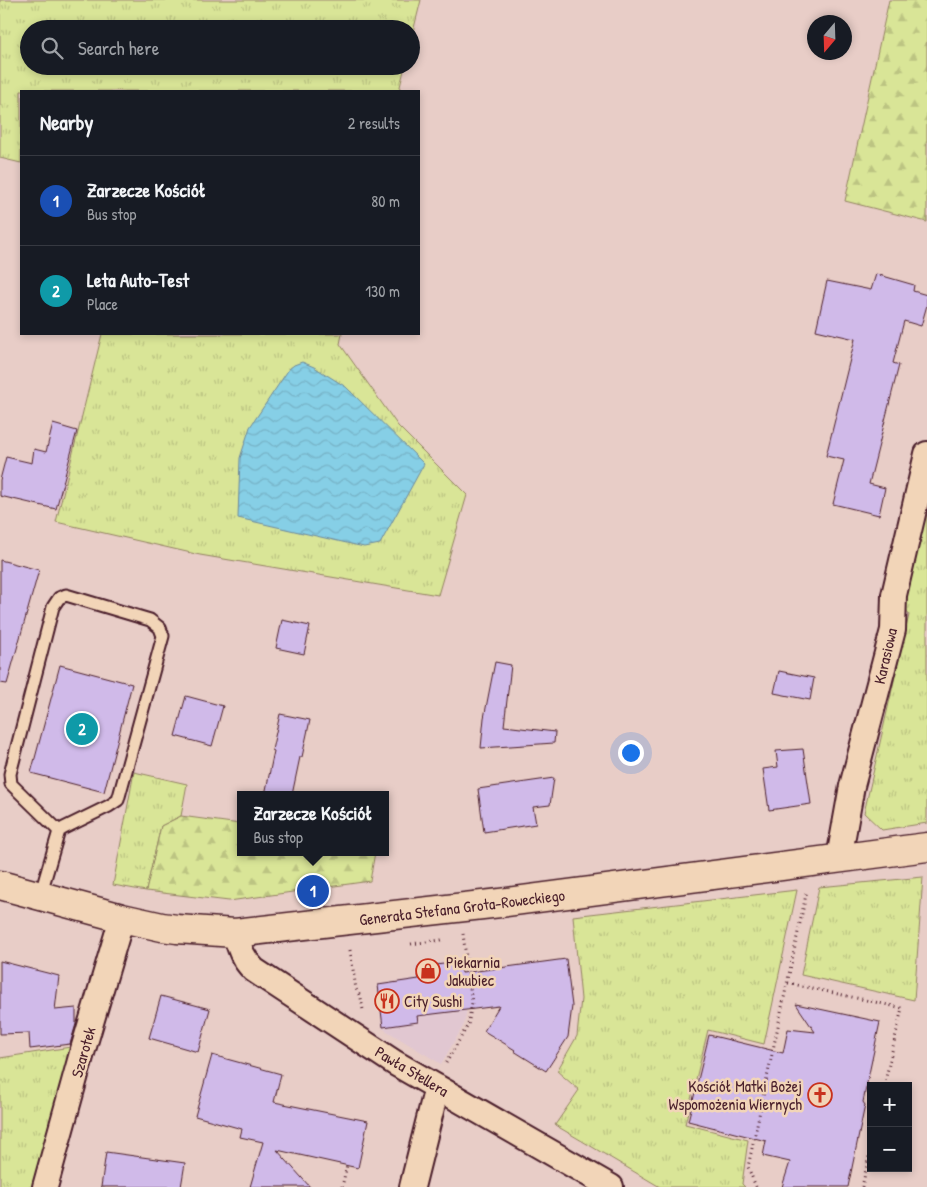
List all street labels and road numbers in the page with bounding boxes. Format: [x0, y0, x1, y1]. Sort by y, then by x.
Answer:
street label: Karasiowa [868, 626, 902, 686]
street label: Generała Stefana Grota-Roweckiego [358, 883, 567, 931]
street label: Szarotek [65, 1024, 101, 1080]
street label: Pawła Stellera [371, 1040, 453, 1102]

